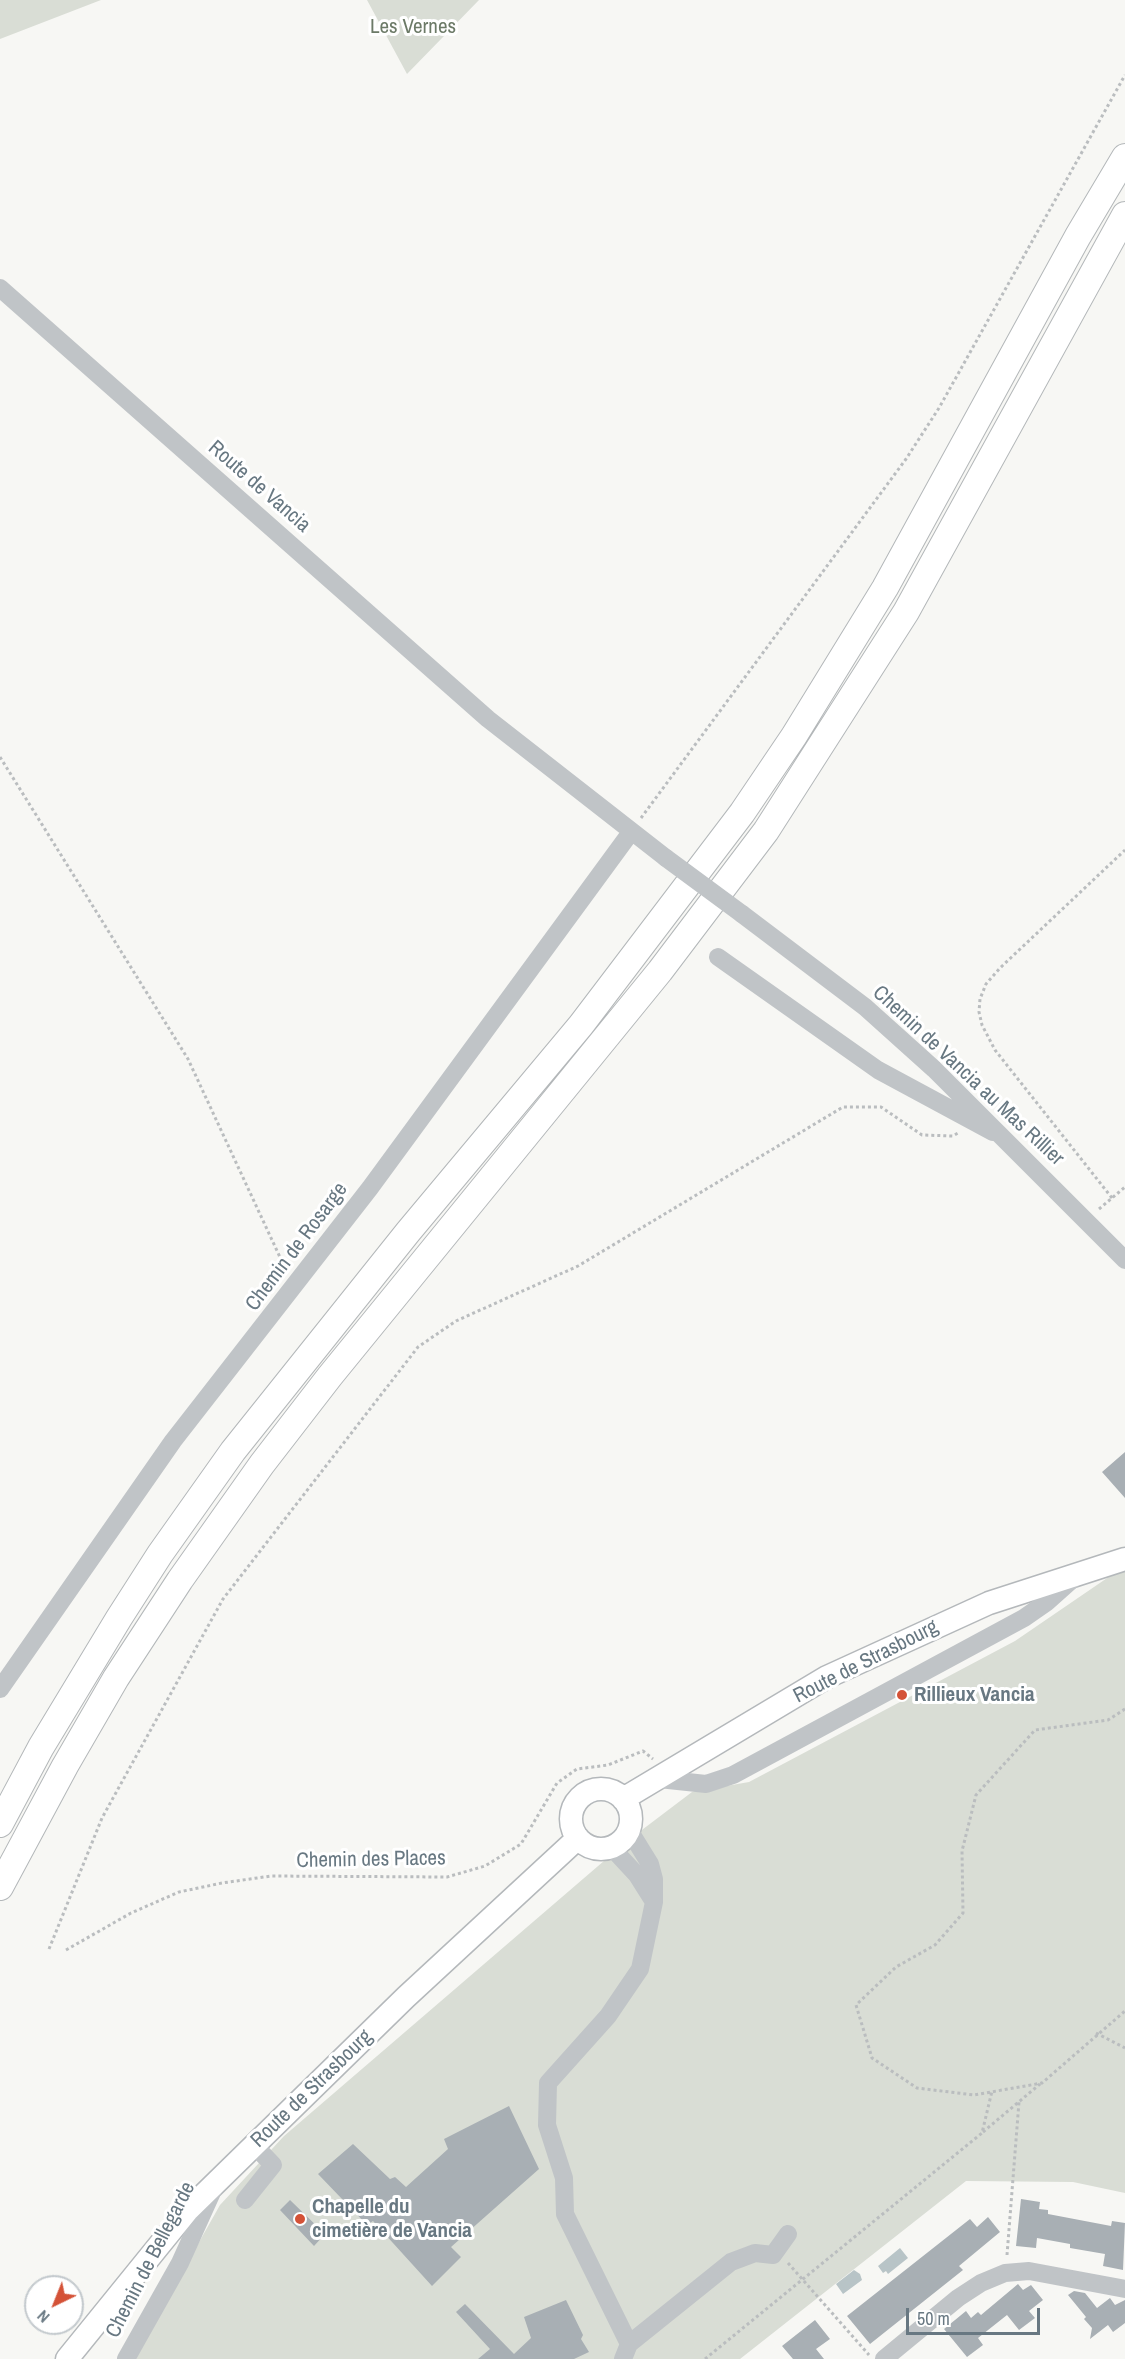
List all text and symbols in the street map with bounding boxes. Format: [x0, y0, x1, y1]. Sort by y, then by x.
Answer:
park label: Les Vernes [370, 14, 456, 40]
street label: Route de Vancia [203, 436, 315, 538]
street label: Chemin de Vancia au Mas Rillier [867, 981, 1069, 1171]
street label: Chemin de Rosarge [241, 1178, 353, 1316]
street label: Route de Strasbourg [789, 1615, 943, 1709]
place label: Rillieux Vancia [914, 1682, 1035, 1708]
marker: Rillieux Vancia [895, 1688, 909, 1702]
street label: Chemin des Places [296, 1846, 446, 1874]
street label: Route de Strasbourg [246, 2025, 378, 2153]
street label: Chemin de Bellegarde [101, 2178, 201, 2342]
place label: Chapelle du cimetière de Vancia [312, 2194, 472, 2244]
marker: Chapelle du cimetière de Vancia [293, 2212, 307, 2226]
north arrow [24, 2275, 84, 2335]
scale bar [909, 2296, 1042, 2334]
text: N [32, 2305, 54, 2328]
text: 50 m [917, 2306, 950, 2331]

